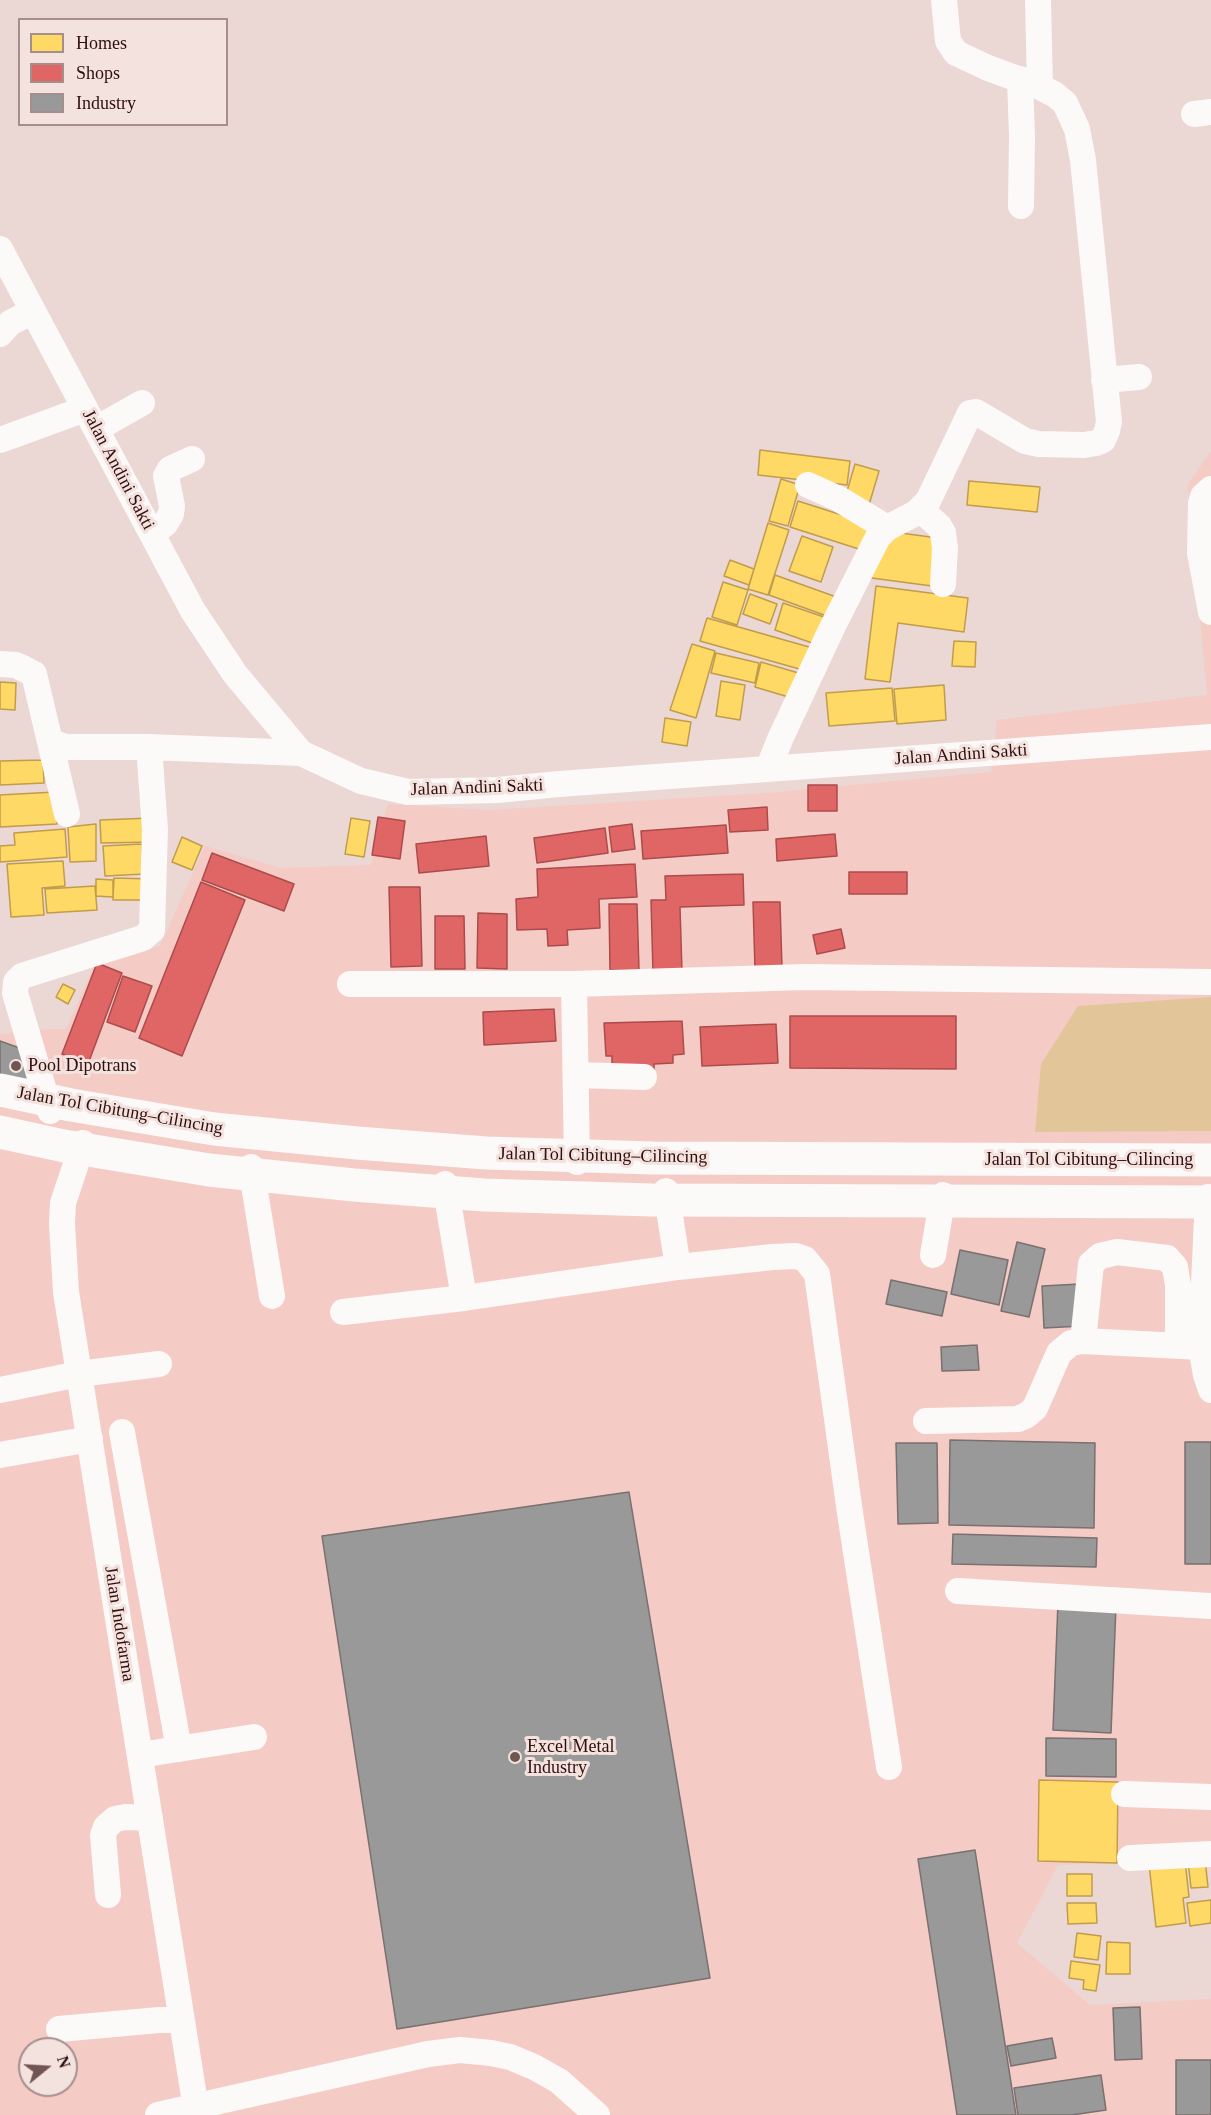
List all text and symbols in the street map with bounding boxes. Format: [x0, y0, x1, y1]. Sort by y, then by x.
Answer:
legend [18, 18, 228, 126]
text: Homes [76, 33, 127, 53]
text: Shops [76, 63, 120, 83]
text: Industry [76, 93, 136, 113]
street label: Jalan Andini Sakti [77, 406, 159, 534]
street label: Jalan Andini Sakti [894, 740, 1028, 770]
street label: Jalan Andini Sakti [410, 775, 544, 801]
place label: Pool Dipotrans [28, 1055, 137, 1077]
marker: Pool Dipotrans [9, 1059, 23, 1073]
street label: Jalan Tol Cibitung–Cilincing [15, 1082, 225, 1140]
street label: Jalan Tol Cibitung–Cilincing [498, 1143, 708, 1169]
street label: Jalan Tol Cibitung–Cilincing [985, 1149, 1193, 1171]
street label: Jalan Indofarma [99, 1565, 139, 1683]
place label: Excel Metal Industry [527, 1736, 614, 1778]
marker: Excel Metal Industry [508, 1750, 522, 1764]
north arrow [18, 2037, 78, 2097]
text: N [54, 2054, 74, 2070]

